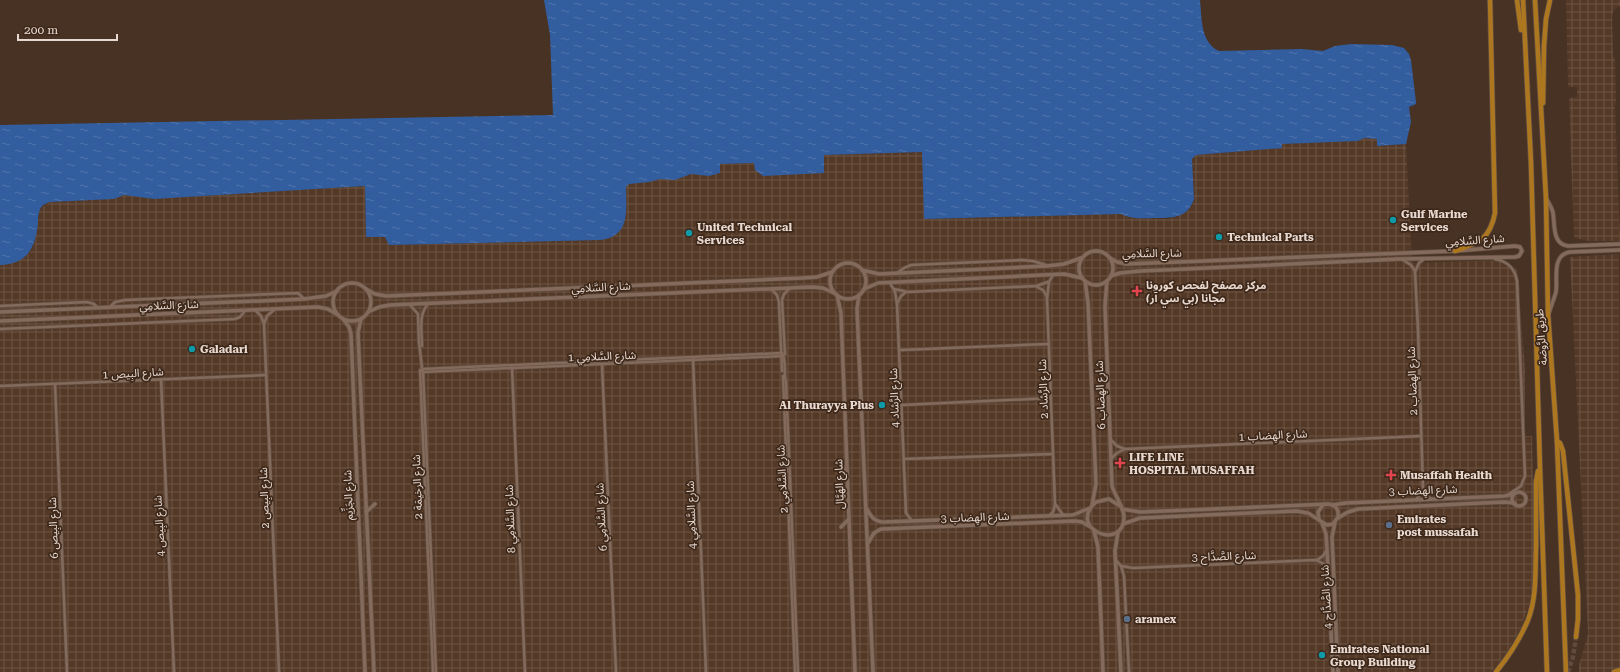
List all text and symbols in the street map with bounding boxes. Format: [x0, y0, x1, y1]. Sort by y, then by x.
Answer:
scale bar [18, 16, 117, 42]
text: 200 m [24, 23, 58, 37]
place label: Gulf Marine Services [1401, 208, 1468, 234]
marker: Gulf Marine Services [1388, 215, 1398, 225]
place label: United Technical Services [697, 221, 792, 247]
marker: United Technical Services [684, 228, 694, 238]
place label: Technical Parts [1227, 231, 1314, 244]
marker: Technical Parts [1214, 232, 1224, 242]
street label: شارع السَّلامِي [1445, 232, 1506, 252]
street label: شارع السَّلامِي [1122, 246, 1182, 263]
street label: شارع السَّلامِي [571, 279, 632, 298]
place label: مركز مصفح لفحص كورونا (بي سي آر) مجانا [1146, 279, 1266, 308]
marker: مركز مصفح لفحص كورونا (بي سي آر) مجانا [1131, 285, 1143, 297]
street label: شارع السَّلامِي [139, 298, 199, 316]
street label: طريق الرَّوضة [1533, 308, 1550, 366]
place label: Galadari [200, 343, 248, 356]
marker: Galadari [187, 344, 197, 354]
street label: شارع الهِضاب 2 [1405, 346, 1422, 416]
street label: شارع السَّلامِي 1 [568, 349, 637, 367]
street label: شارع الرَّشاد 2 [1036, 358, 1052, 419]
street label: شارع الهِضاب 6 [1093, 360, 1110, 430]
street label: شارع البِيص 1 [102, 365, 164, 383]
street label: شارع الرَّشاد 4 [887, 367, 903, 428]
place label: Al Thurayya Plus [779, 399, 874, 412]
marker: Al Thurayya Plus [877, 400, 887, 410]
street label: شارع الهِضاب 1 [1238, 427, 1308, 445]
street label: شارع السَّلامِي 2 [774, 444, 793, 514]
place label: LIFE LINE HOSPITAL MUSAFFAH [1129, 451, 1255, 477]
street label: شارع الرخيمَة 2 [410, 454, 426, 520]
marker: LIFE LINE HOSPITAL MUSAFFAH [1114, 457, 1126, 469]
street label: شارع الهَيَّال [832, 458, 848, 509]
street label: شارع البِيص 2 [257, 467, 273, 529]
street label: شارع الجَزِّيم [339, 469, 358, 520]
marker: Musaffah Health [1385, 469, 1397, 481]
place label: Musaffah Health [1400, 469, 1493, 482]
street label: شارع السَّلامِي 4 [684, 480, 702, 549]
street label: شارع السَّلامِي 6 [593, 482, 612, 552]
street label: شارع الهِضاب 3 [1388, 483, 1458, 500]
street label: شارع السَّلامِي 8 [503, 484, 521, 553]
street label: شارع البِيص 4 [151, 495, 169, 557]
street label: شارع البِيص 6 [46, 497, 62, 559]
street label: شارع الهِضاب 3 [940, 510, 1010, 527]
place label: Emirates post mussafah [1397, 513, 1479, 539]
marker: Emirates post mussafah [1384, 520, 1394, 530]
street label: شارع الصَّدَّاح 3 [1192, 549, 1257, 565]
street label: شارع الصَّدَّاح 4 [1318, 564, 1336, 630]
place label: aramex [1135, 613, 1177, 626]
marker: aramex [1122, 614, 1132, 624]
place label: Emirates National Group Building [1330, 643, 1430, 669]
marker: Emirates National Group Building [1317, 650, 1327, 660]

